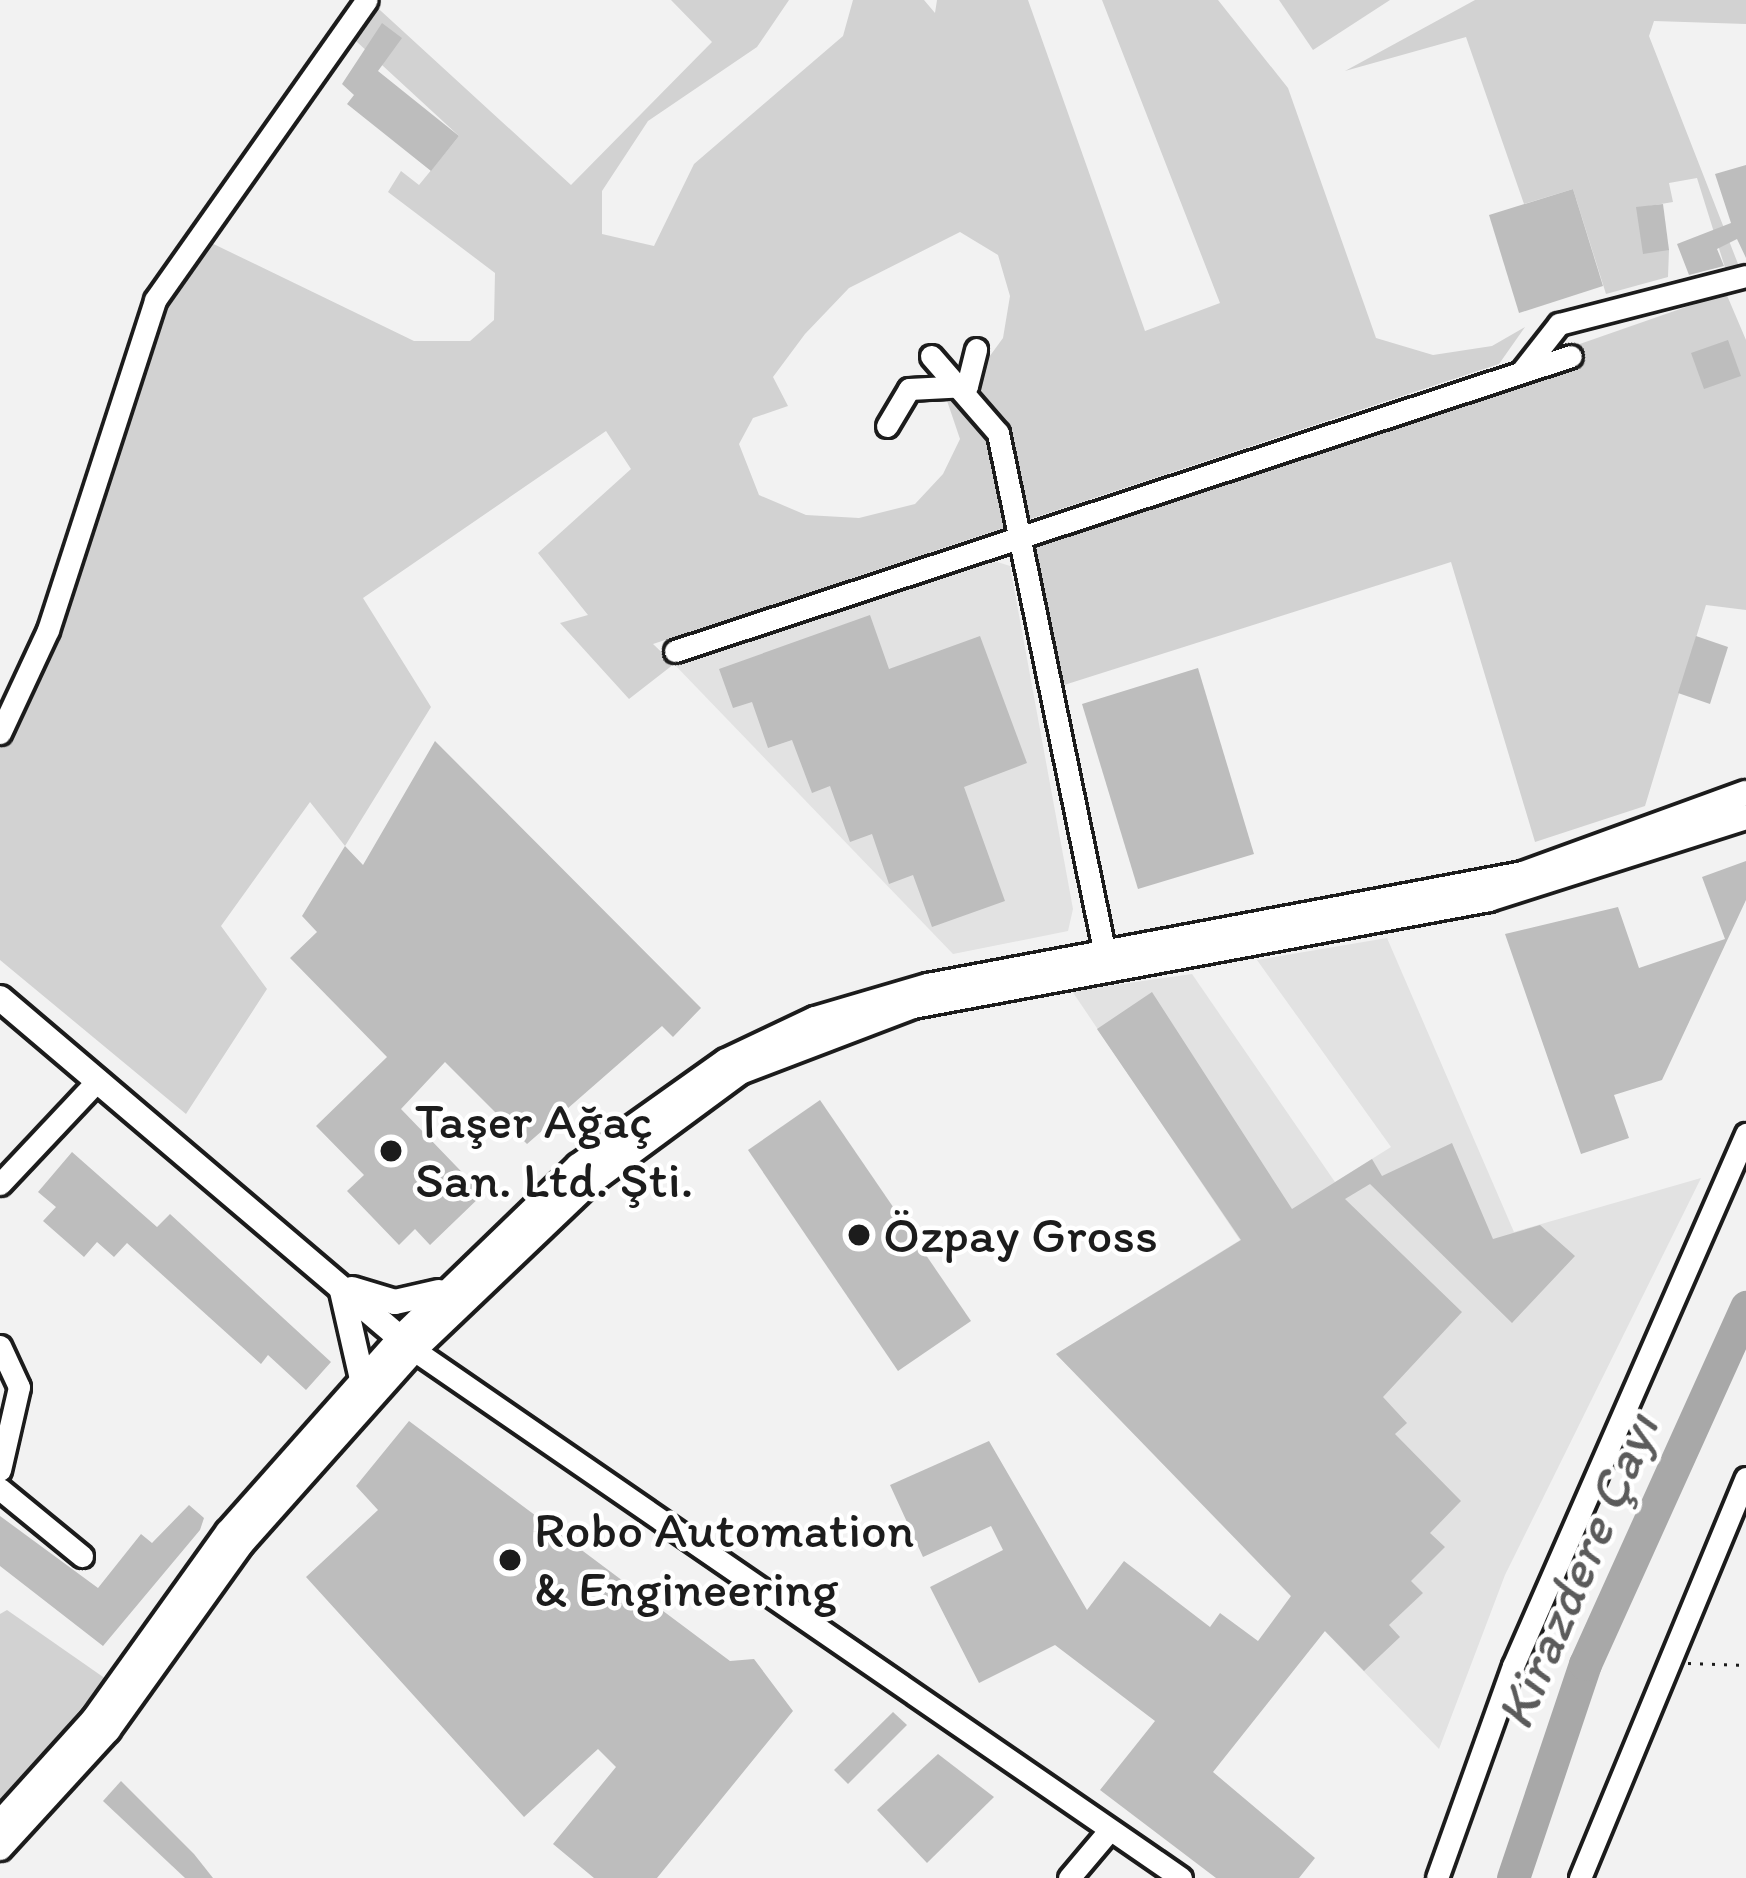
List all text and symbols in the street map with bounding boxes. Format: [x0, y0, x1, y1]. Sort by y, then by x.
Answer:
place label: Taşer Ağaç San. Ltd. Şti. [415, 1091, 693, 1211]
marker: Taşer Ağaç San. Ltd. Şti. [378, 1138, 404, 1164]
place label: Özpay Gross [883, 1204, 1158, 1266]
marker: Özpay Gross [846, 1222, 872, 1248]
water label: Kirazdere Çayı [1481, 1403, 1673, 1739]
place label: Robo Automation & Engineering [534, 1500, 914, 1620]
marker: Robo Automation & Engineering [497, 1547, 523, 1573]

